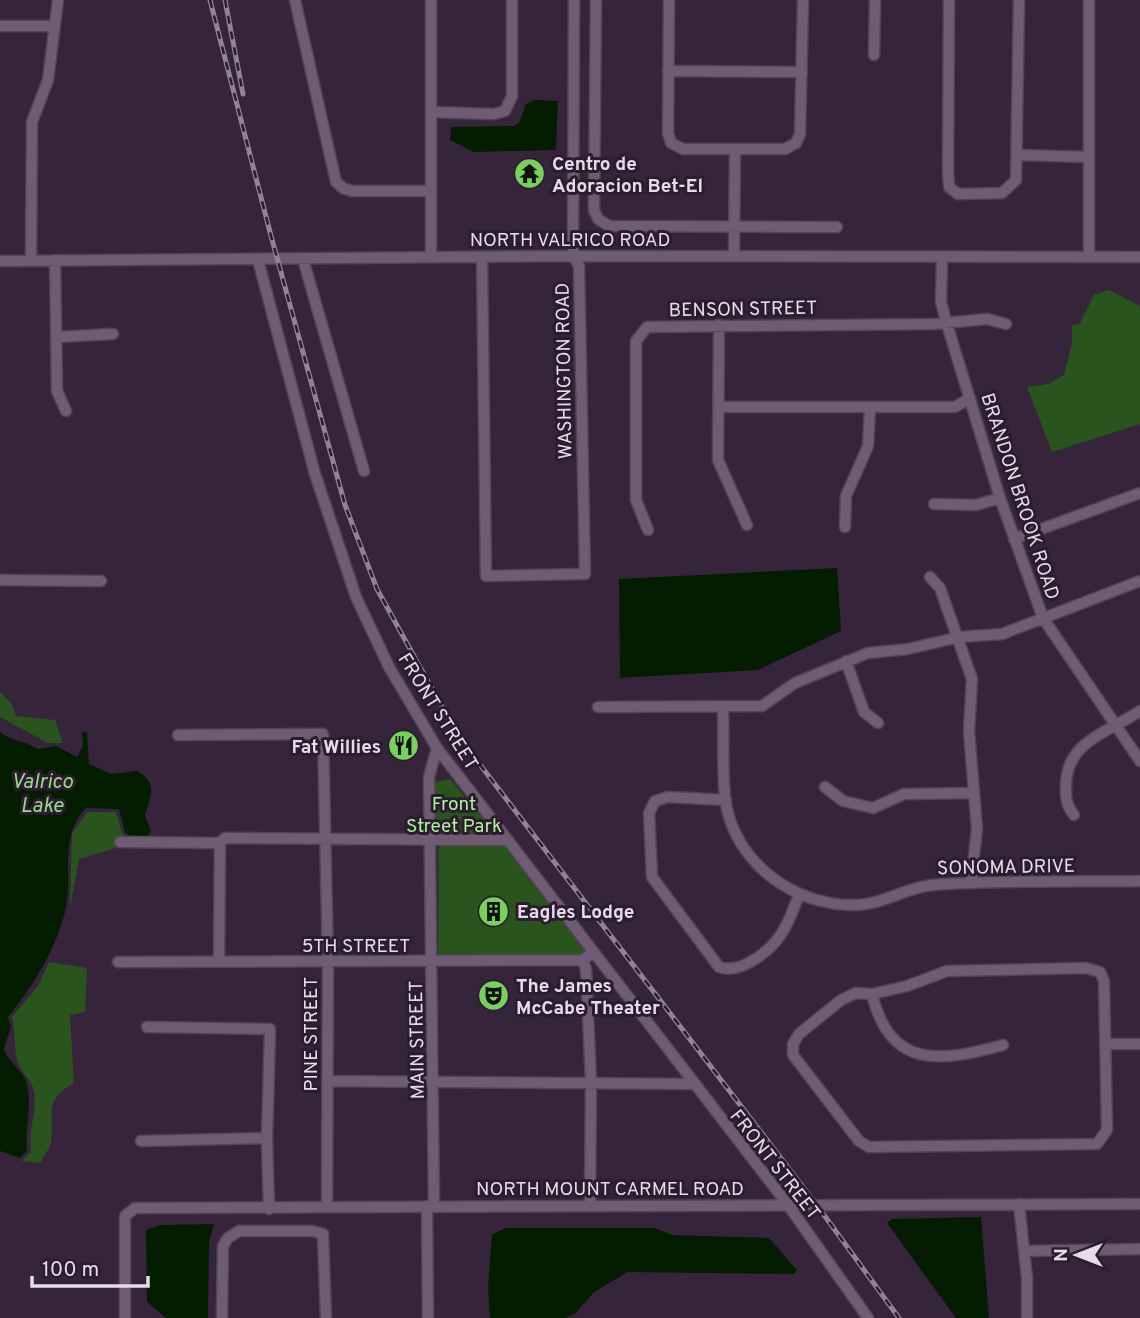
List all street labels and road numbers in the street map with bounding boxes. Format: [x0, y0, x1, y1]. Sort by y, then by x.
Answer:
street label: NORTH VALRICO ROAD [470, 229, 670, 253]
street label: WASHINGTON ROAD [551, 282, 579, 460]
street label: BENSON STREET [669, 297, 817, 323]
street label: BRANDON BROOK ROAD [974, 390, 1064, 603]
street label: FRONT STREET [392, 649, 483, 775]
street label: SONOMA DRIVE [937, 855, 1075, 881]
street label: 5TH STREET [302, 935, 410, 959]
street label: PINE STREET [300, 977, 324, 1091]
street label: MAIN STREET [405, 980, 431, 1100]
street label: FRONT STREET [724, 1105, 825, 1225]
street label: NORTH MOUNT CARMEL ROAD [476, 1178, 744, 1202]

